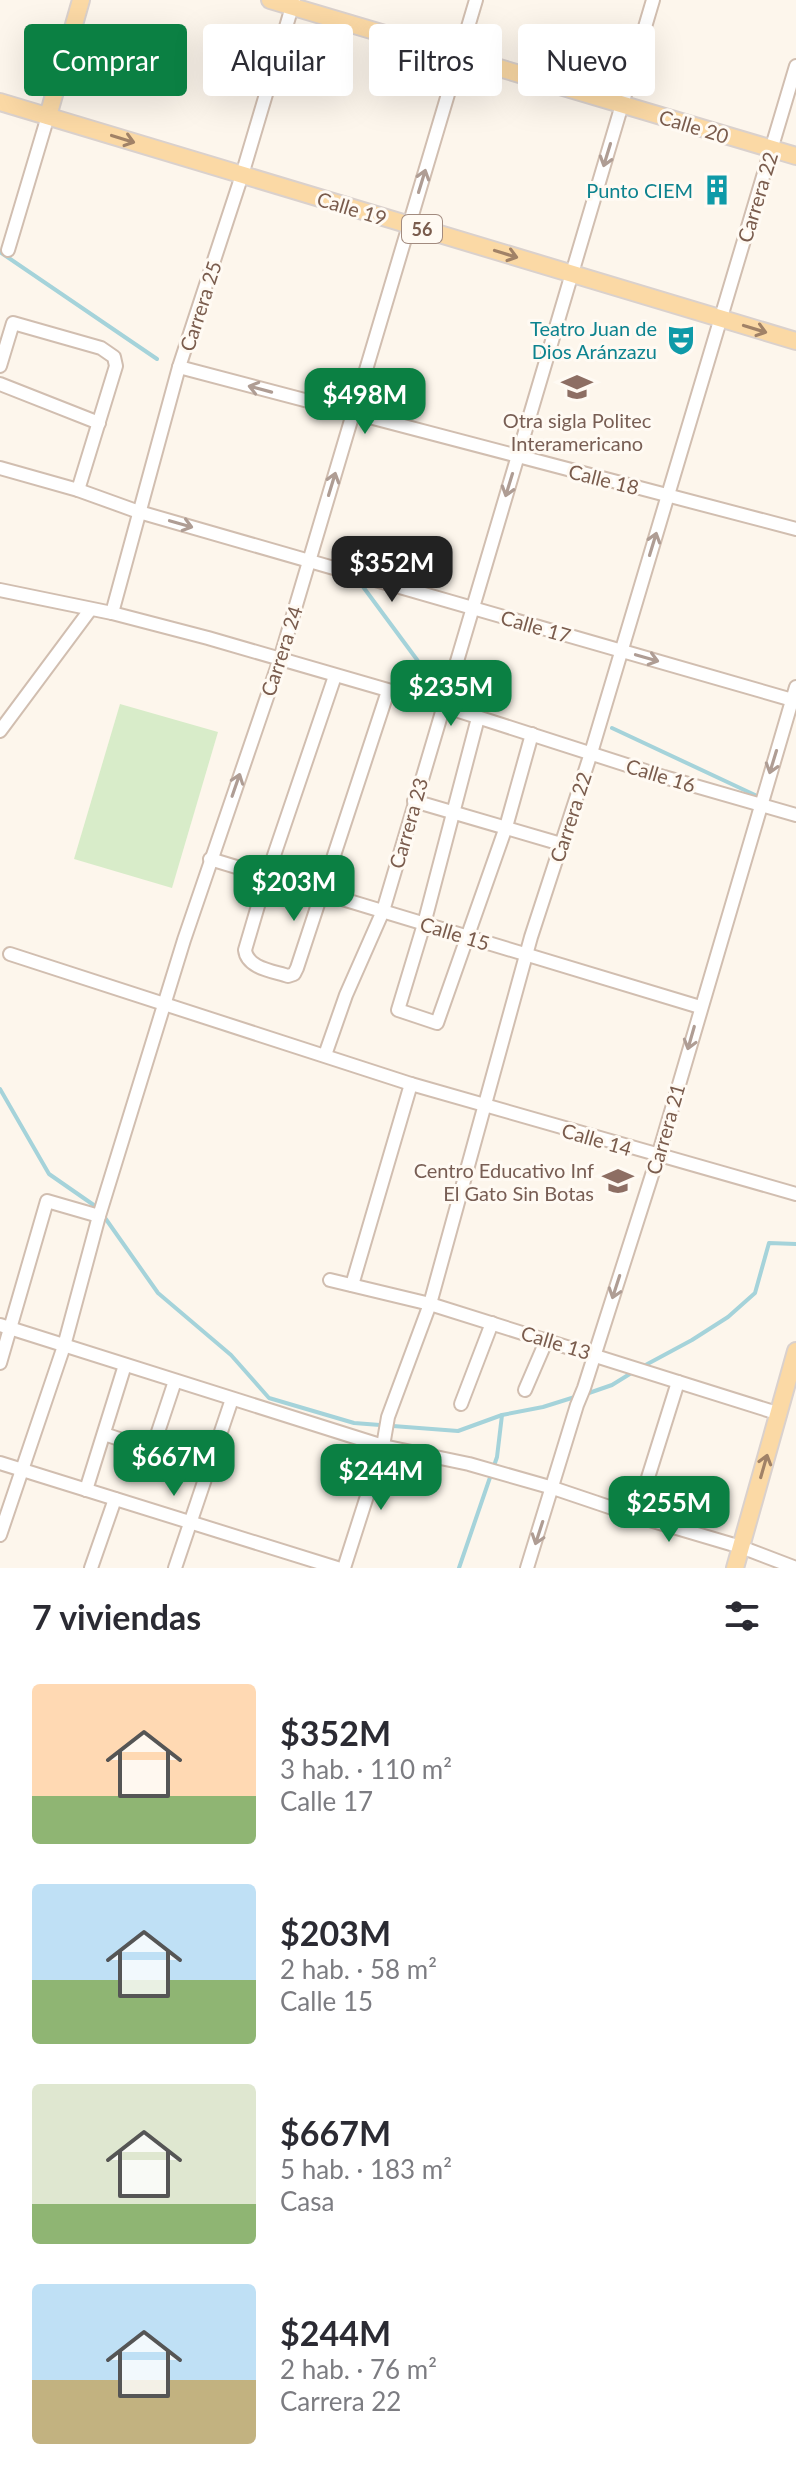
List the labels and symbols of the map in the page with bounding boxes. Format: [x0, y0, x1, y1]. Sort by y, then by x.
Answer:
street label: Calle 20 [656, 104, 732, 148]
one-way arrow [109, 132, 135, 147]
one-way arrow [599, 142, 614, 168]
street label: Carrera 22 [732, 149, 782, 245]
one-way arrow [415, 169, 430, 195]
building icon: Punto CIEM [700, 173, 734, 207]
place label: Punto CIEM [586, 178, 693, 202]
street label: Calle 19 [314, 186, 390, 230]
road number: 56 [402, 215, 442, 243]
one-way arrow [492, 247, 518, 262]
street label: Carrera 25 [174, 258, 226, 354]
place label: Teatro Juan de Dios Aránzazu [530, 316, 657, 363]
one-way arrow [741, 322, 767, 337]
theatre icon: Teatro Juan de Dios Aránzazu [664, 323, 698, 357]
pin: $498M [309, 368, 421, 436]
school or university icon: Otra sigla Politec Interamericano [560, 370, 594, 404]
one-way arrow [248, 380, 274, 395]
place label: Otra sigla Politec Interamericano [503, 408, 652, 455]
street label: Calle 18 [566, 459, 642, 499]
one-way arrow [501, 471, 516, 497]
one-way arrow [326, 472, 340, 497]
one-way arrow [168, 517, 194, 532]
one-way arrow [646, 532, 661, 558]
pin: $352M [336, 536, 448, 604]
street label: Carrera 24 [255, 603, 307, 699]
street label: Calle 17 [498, 605, 574, 647]
one-way arrow [633, 651, 659, 666]
pin: $235M [395, 660, 507, 728]
one-way arrow [765, 748, 780, 774]
street label: Calle 16 [623, 753, 699, 797]
street label: Carrera 22 [544, 769, 596, 865]
one-way arrow [229, 773, 244, 798]
street label: Carrera 23 [384, 775, 432, 871]
pin: $203M [238, 855, 350, 923]
street label: Calle 15 [417, 911, 493, 955]
one-way arrow [683, 1024, 698, 1050]
street label: Carrera 21 [641, 1081, 689, 1177]
street label: Calle 14 [559, 1118, 635, 1161]
place label: Centro Educativo Inf El Gato Sin Botas [414, 1158, 594, 1205]
school or university icon: Centro Educativo Inf El Gato Sin Botas [601, 1164, 635, 1198]
one-way arrow [608, 1273, 623, 1299]
street label: Calle 13 [518, 1320, 594, 1364]
pin: $667M [118, 1430, 230, 1498]
pin: $244M [325, 1444, 437, 1512]
one-way arrow [757, 1454, 772, 1480]
pin: $255M [613, 1476, 725, 1544]
one-way arrow [530, 1520, 545, 1545]

